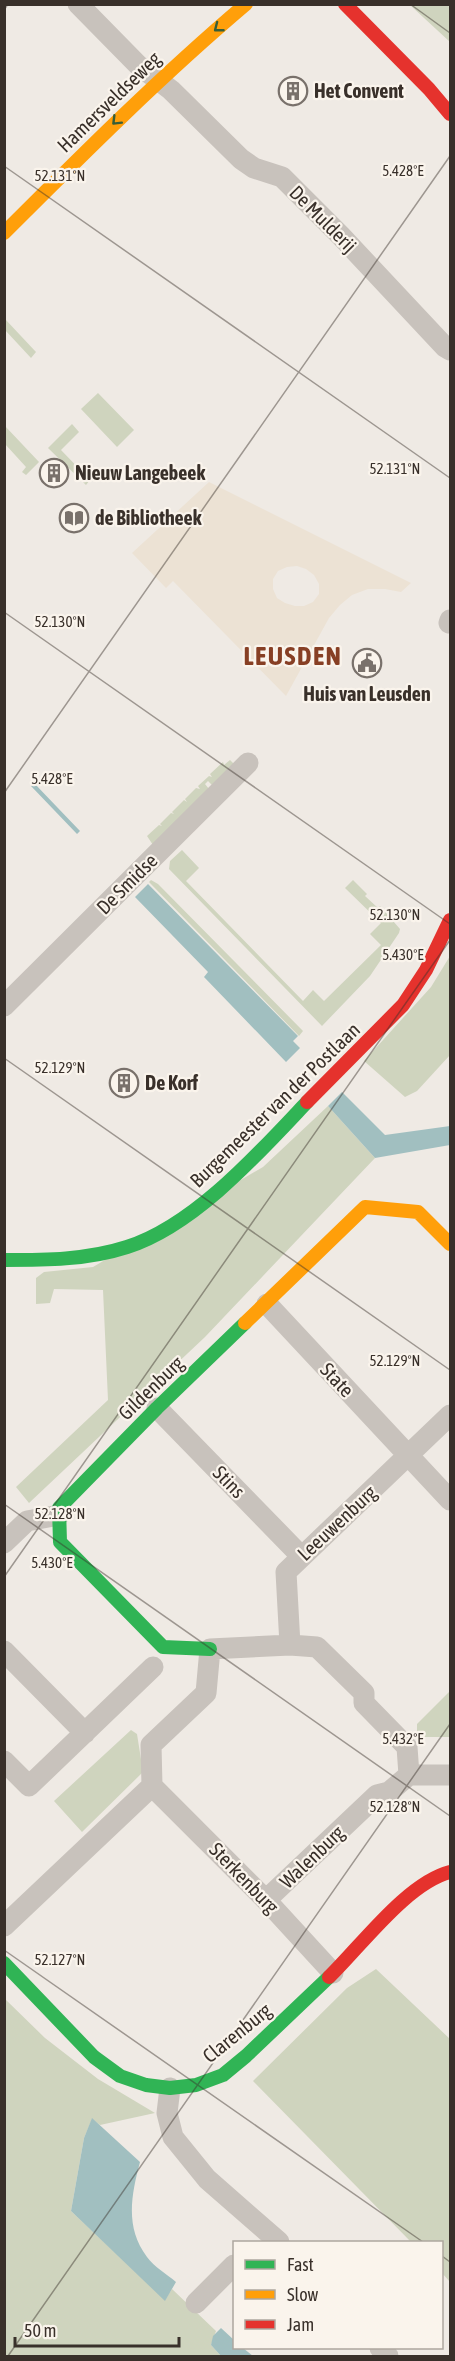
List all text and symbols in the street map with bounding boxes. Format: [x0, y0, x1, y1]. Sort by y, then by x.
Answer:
one-way arrow [214, 21, 225, 32]
street label: Hamersveldseweg [52, 46, 165, 157]
building icon: Het Convent [277, 75, 309, 107]
place label: Het Convent [314, 79, 404, 102]
one-way arrow [113, 113, 124, 124]
text: 5.428°E [382, 162, 424, 179]
text: 52.131°N [35, 167, 85, 184]
street label: De Mulderij [285, 181, 361, 257]
building icon: Nieuw Langebeek [38, 457, 70, 489]
text: 52.131°N [370, 460, 420, 477]
place label: Nieuw Langebeek [75, 461, 205, 484]
library icon: de Bibliotheek [58, 502, 90, 534]
place label: de Bibliotheek [95, 506, 202, 529]
text: 52.130°N [35, 613, 85, 630]
district label: LEUSDEN [244, 641, 342, 671]
public building icon: Huis van Leusden [351, 647, 383, 679]
place label: Huis van Leusden [303, 682, 431, 705]
text: 5.428°E [31, 770, 73, 787]
street label: De Smidse [92, 849, 162, 919]
text: 52.130°N [370, 906, 420, 923]
text: 5.430°E [382, 946, 424, 963]
street label: Burgemeester van der Postlaan [185, 1018, 364, 1192]
text: 52.129°N [35, 1059, 85, 1076]
building icon: De Korf [108, 1067, 140, 1099]
place label: De Korf [145, 1071, 199, 1094]
street label: Gildenburg [113, 1351, 188, 1424]
text: 52.129°N [370, 1352, 420, 1369]
street label: State [316, 1358, 359, 1401]
street label: Stins [209, 1461, 250, 1502]
street label: Leeuwenburg [293, 1480, 381, 1565]
text: 52.128°N [35, 1505, 85, 1522]
text: 5.430°E [31, 1554, 73, 1571]
text: 5.432°E [382, 1730, 424, 1747]
text: 52.128°N [370, 1798, 420, 1815]
street label: Walenburg [275, 1820, 349, 1893]
street label: Sterkenburg [205, 1838, 284, 1918]
text: 52.127°N [35, 1951, 85, 1968]
street label: Clarenburg [198, 1998, 276, 2067]
legend [233, 2241, 443, 2349]
text: Fast [287, 2254, 314, 2275]
text: Slow [287, 2284, 318, 2305]
scale bar [15, 2310, 178, 2348]
text: Jam [287, 2314, 314, 2335]
text: 50 m [24, 2320, 56, 2341]

